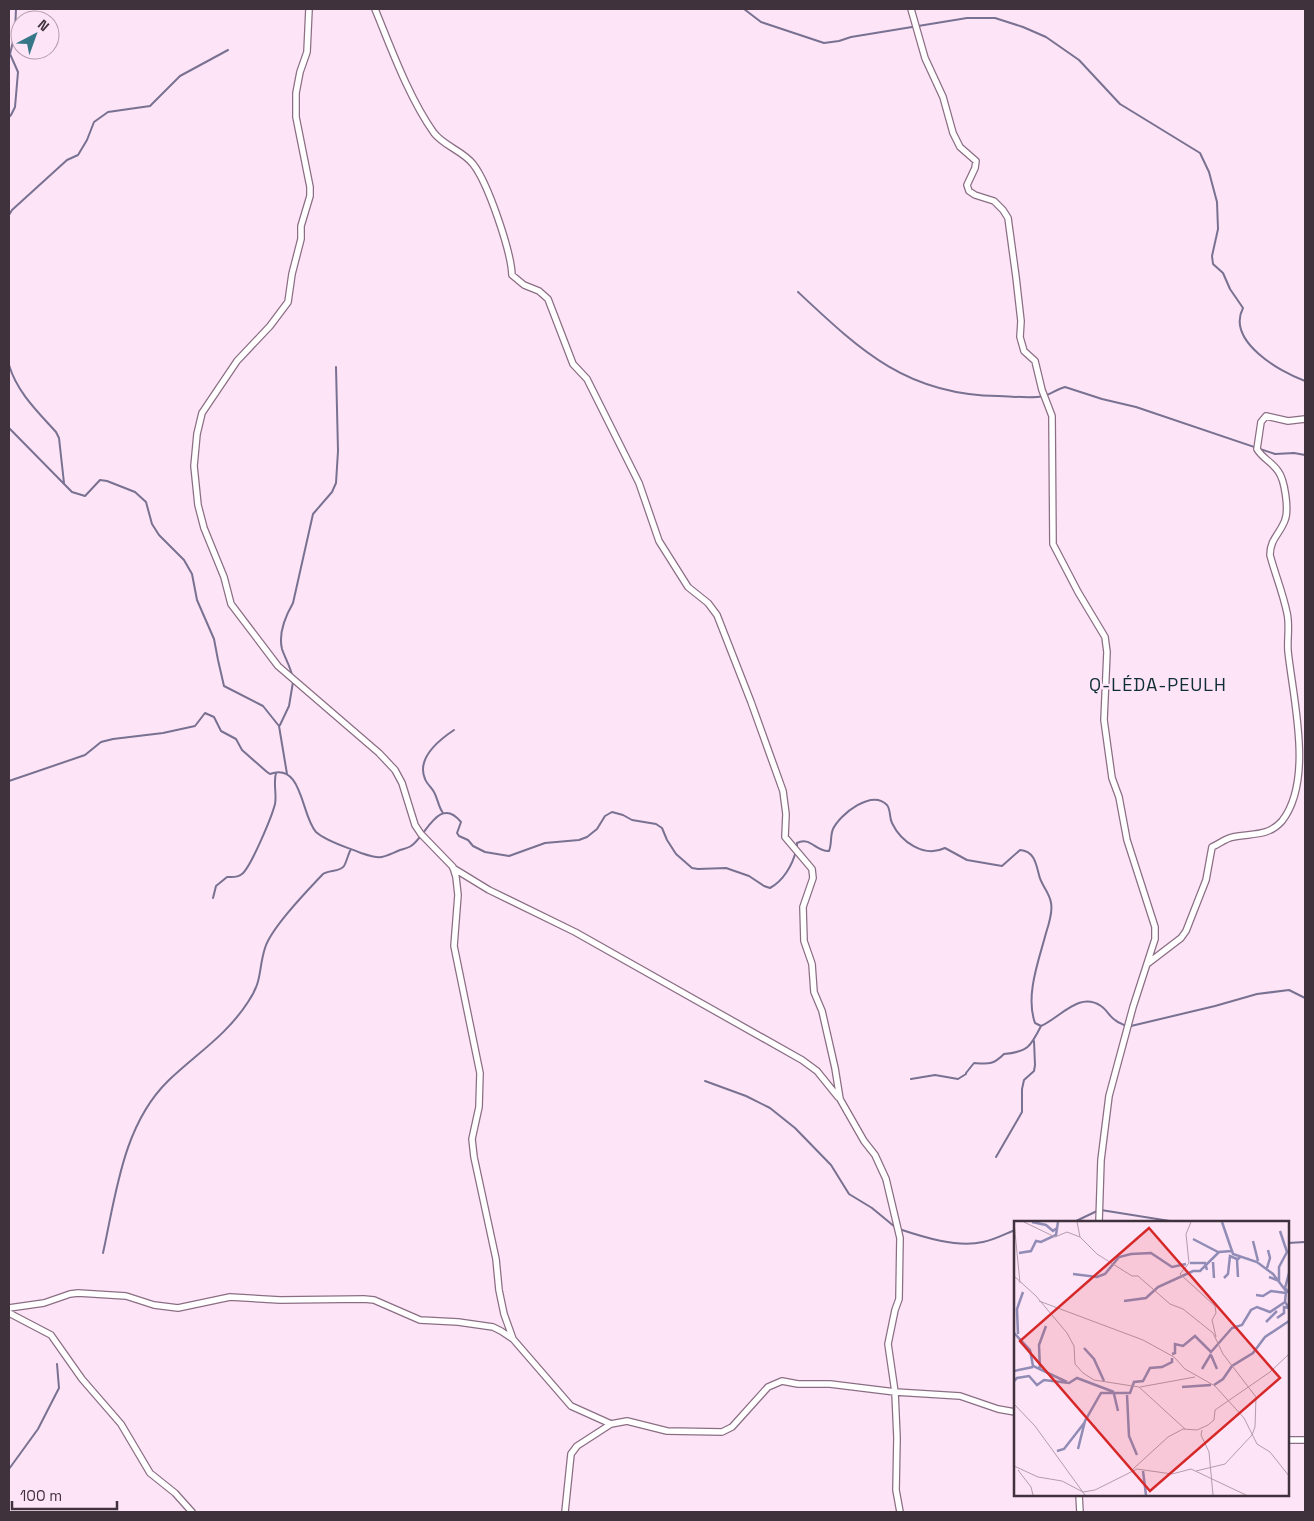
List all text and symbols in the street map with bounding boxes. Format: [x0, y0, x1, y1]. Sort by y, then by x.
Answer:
north arrow [10, 10, 60, 60]
text: N [34, 15, 53, 35]
district label: Q-LÉDA-PEULH [1089, 673, 1227, 696]
inset map [1014, 1221, 1289, 1496]
scale bar [12, 1478, 118, 1510]
text: 100 m [20, 1486, 62, 1505]

